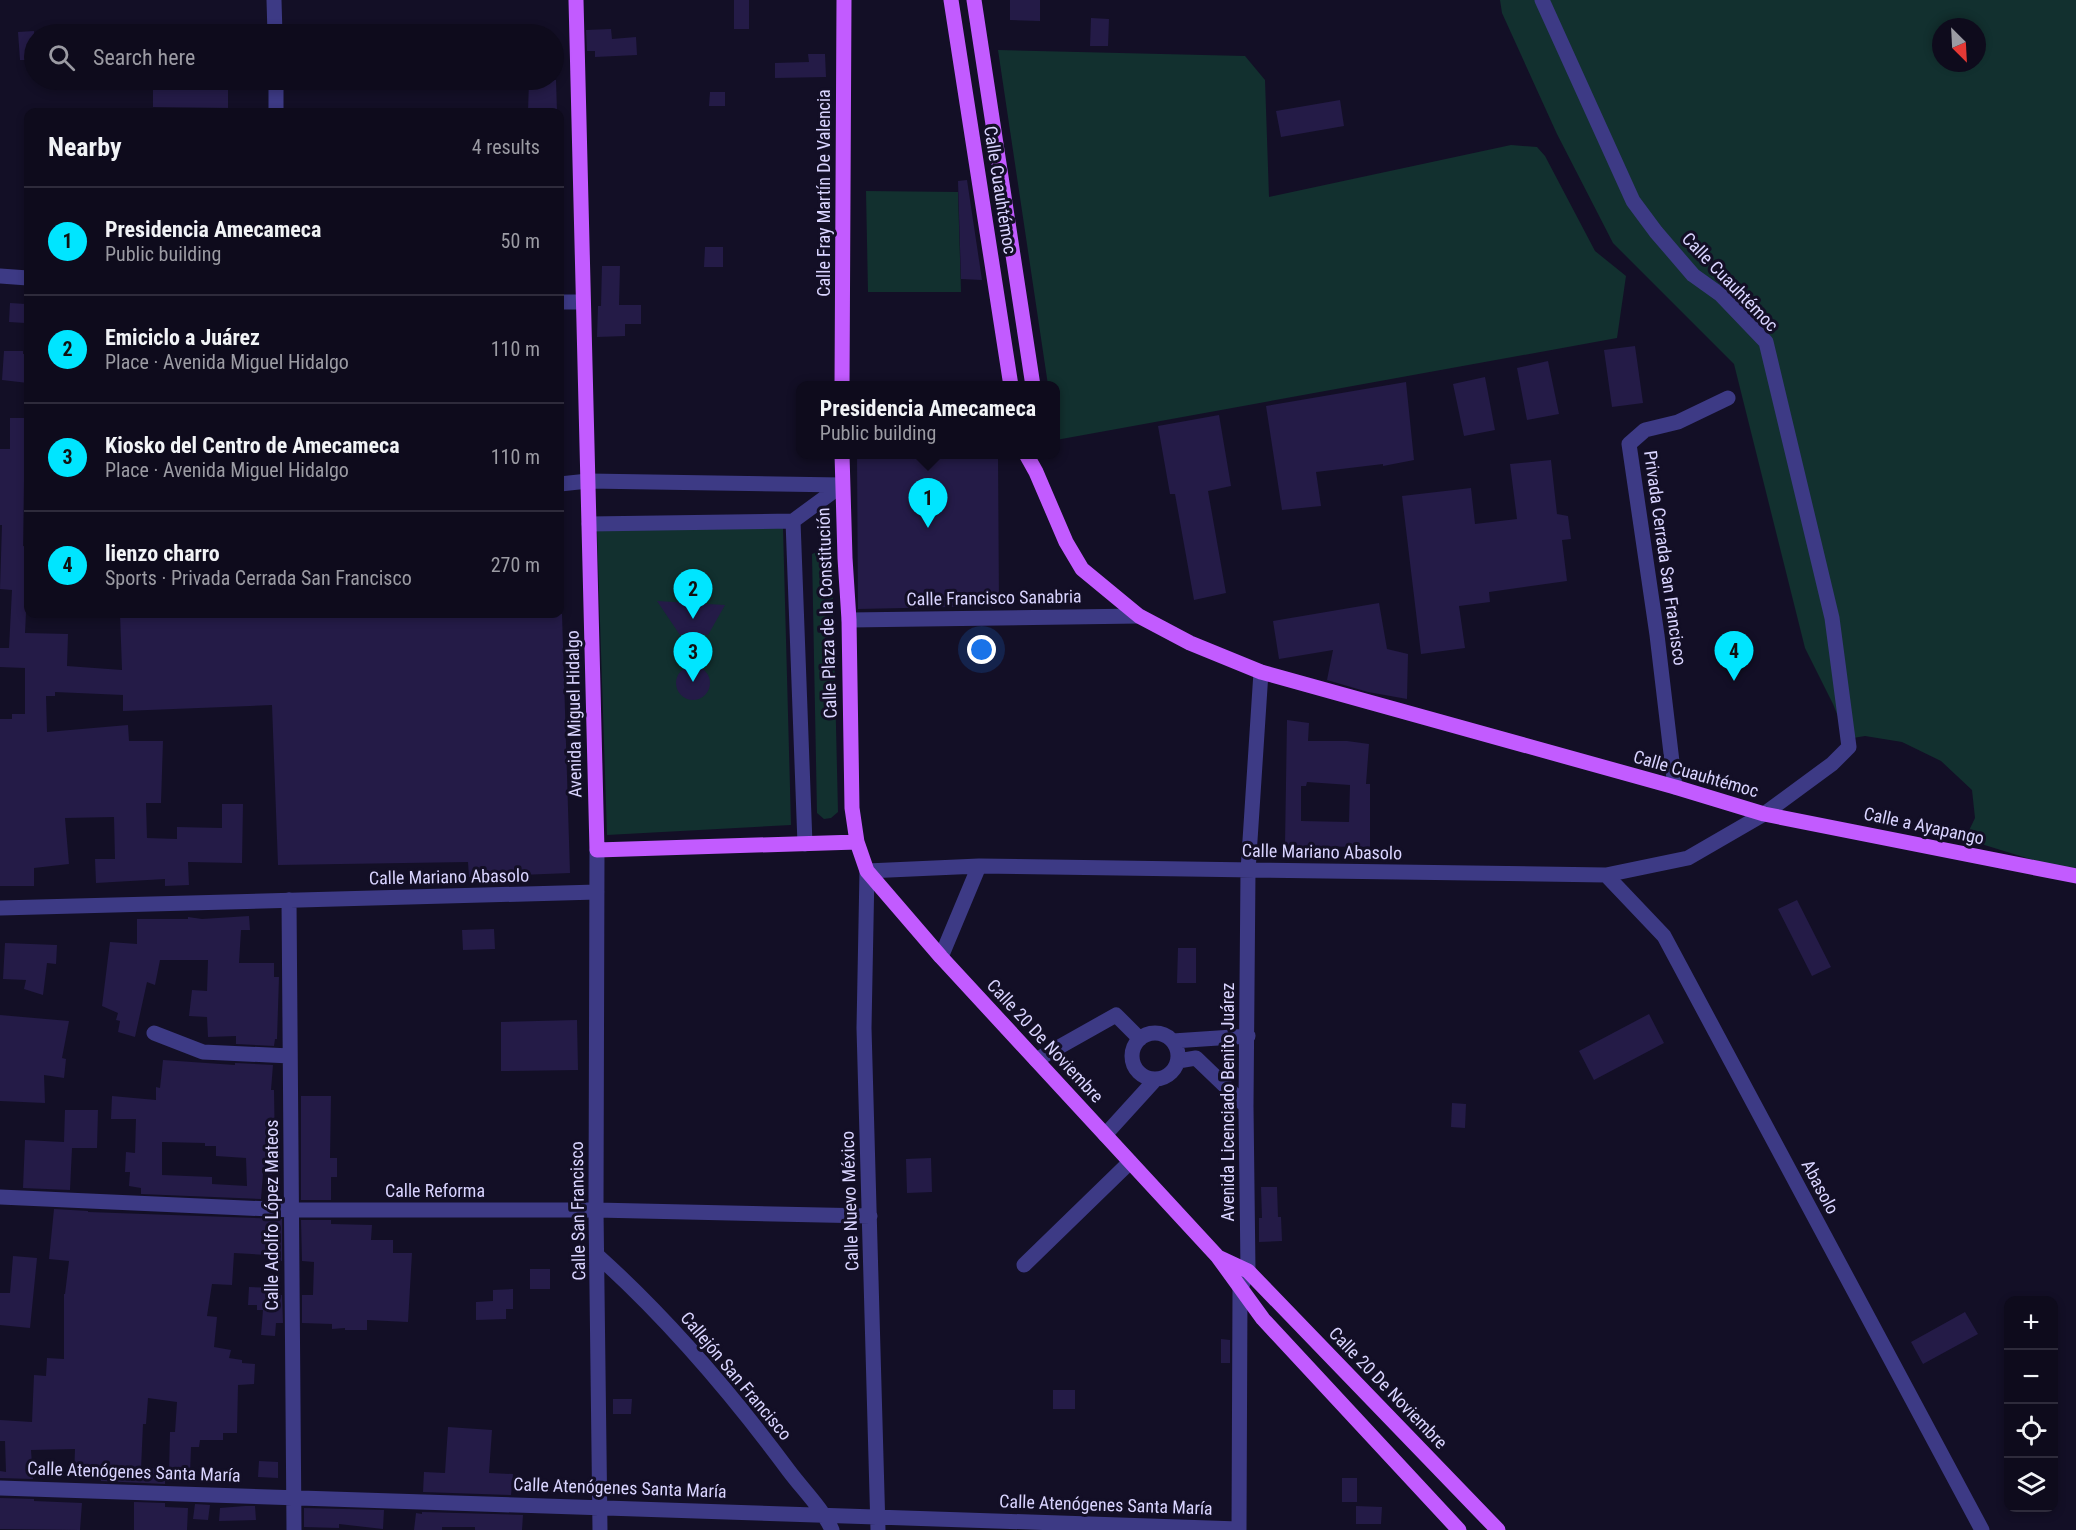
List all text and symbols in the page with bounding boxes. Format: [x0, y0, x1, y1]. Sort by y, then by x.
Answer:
north arrow [1932, 18, 1986, 72]
search box [24, 24, 564, 90]
icon: search [45, 41, 78, 74]
text: Search here [93, 45, 195, 70]
street label: Calle Fray Martín De Valencia [813, 89, 834, 297]
street label: Calle Cuauhtémoc [980, 124, 1021, 255]
text: Nearby [48, 132, 122, 162]
text: 4 results [472, 135, 540, 159]
text: Presidencia Amecameca [105, 217, 321, 242]
street label: Calle Cuauhtémoc [1678, 228, 1783, 335]
text: 1 [62, 229, 73, 253]
text: 50 m [501, 229, 540, 253]
text: Public building [105, 242, 221, 266]
text: Emiciclo a Juárez [105, 325, 260, 350]
text: 2 [62, 337, 73, 361]
text: 110 m [491, 337, 540, 361]
text: Place · Avenida Miguel Hidalgo [105, 350, 349, 374]
popup [796, 381, 1060, 459]
text: Presidencia Amecameca [820, 396, 1036, 421]
text: Public building [820, 421, 936, 445]
text: Kiosko del Centro de Amecameca [105, 433, 400, 458]
text: 3 [62, 445, 73, 469]
text: 110 m [491, 445, 540, 469]
street label: Privada Cerrada San Francisco [1640, 449, 1691, 667]
text: Place · Avenida Miguel Hidalgo [105, 458, 349, 482]
pin: 1 [908, 478, 948, 528]
street label: Calle Plaza de la Constitución [812, 507, 841, 719]
text: lienzo charro [105, 541, 220, 566]
text: 4 [62, 553, 73, 577]
text: 270 m [491, 553, 540, 577]
text: Sports · Privada Cerrada San Francisco [105, 566, 412, 590]
pin: 2 [674, 570, 712, 619]
street label: Calle Francisco Sanabria [906, 585, 1082, 610]
street label: Avenida Miguel Hidalgo [562, 630, 585, 798]
pin: 3 [674, 632, 712, 682]
pin: 4 [1714, 632, 1754, 681]
your location [967, 635, 996, 664]
street label: Calle Cuauhtémoc [1631, 746, 1761, 801]
street label: Calle a Ayapango [1862, 803, 1986, 849]
street label: Calle Mariano Abasolo [1242, 840, 1402, 863]
street label: Calle Mariano Abasolo [369, 865, 529, 888]
street label: Calle 20 De Noviembre [983, 975, 1108, 1107]
street label: Avenida Licenciado Benito Juárez [1217, 982, 1238, 1221]
street label: Calle Adolfo López Mateos [261, 1119, 282, 1311]
street label: Calle Nuevo México [837, 1131, 862, 1271]
street label: Calle San Francisco [566, 1141, 589, 1281]
street label: Abasolo [1797, 1156, 1843, 1217]
street label: Calle Reforma [385, 1180, 485, 1201]
map controls [2004, 1296, 2058, 1512]
button: + [2004, 1296, 2058, 1350]
street label: Callejón San Francisco [677, 1307, 796, 1444]
street label: Calle 20 De Noviembre [1325, 1322, 1452, 1453]
button: − [2004, 1350, 2058, 1404]
button: locate [2004, 1404, 2058, 1458]
street label: Calle Atenógenes Santa María [27, 1457, 241, 1486]
button: layers [2004, 1458, 2058, 1512]
street label: Calle Atenógenes Santa María [513, 1473, 727, 1502]
street label: Calle Atenógenes Santa María [999, 1490, 1213, 1519]

